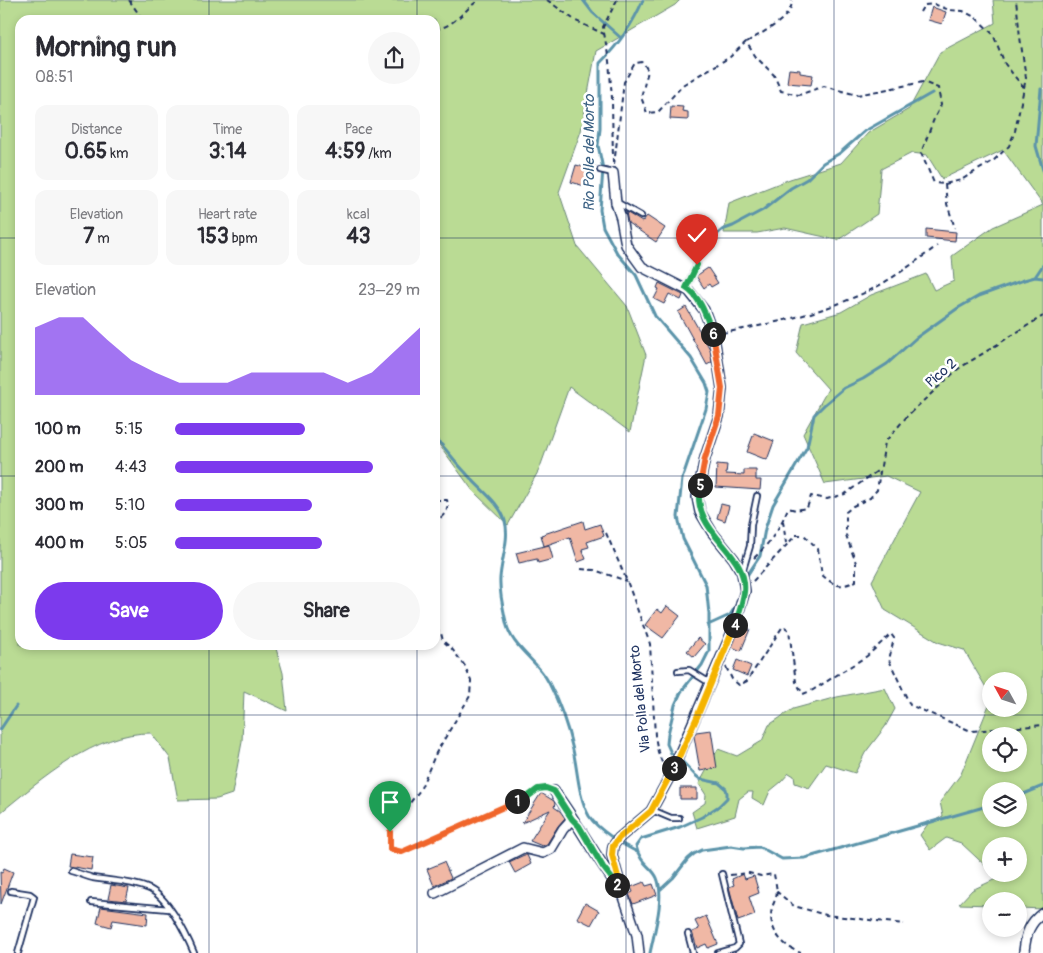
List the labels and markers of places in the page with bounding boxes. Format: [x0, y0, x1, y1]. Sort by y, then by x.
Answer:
pin [676, 214, 718, 265]
pin: 6 [700, 322, 726, 346]
pin: 5 [688, 472, 712, 498]
pin: 4 [722, 612, 748, 638]
pin: 3 [662, 756, 686, 780]
pin [369, 781, 411, 832]
pin: 1 [504, 788, 530, 814]
pin: 2 [604, 872, 630, 898]

